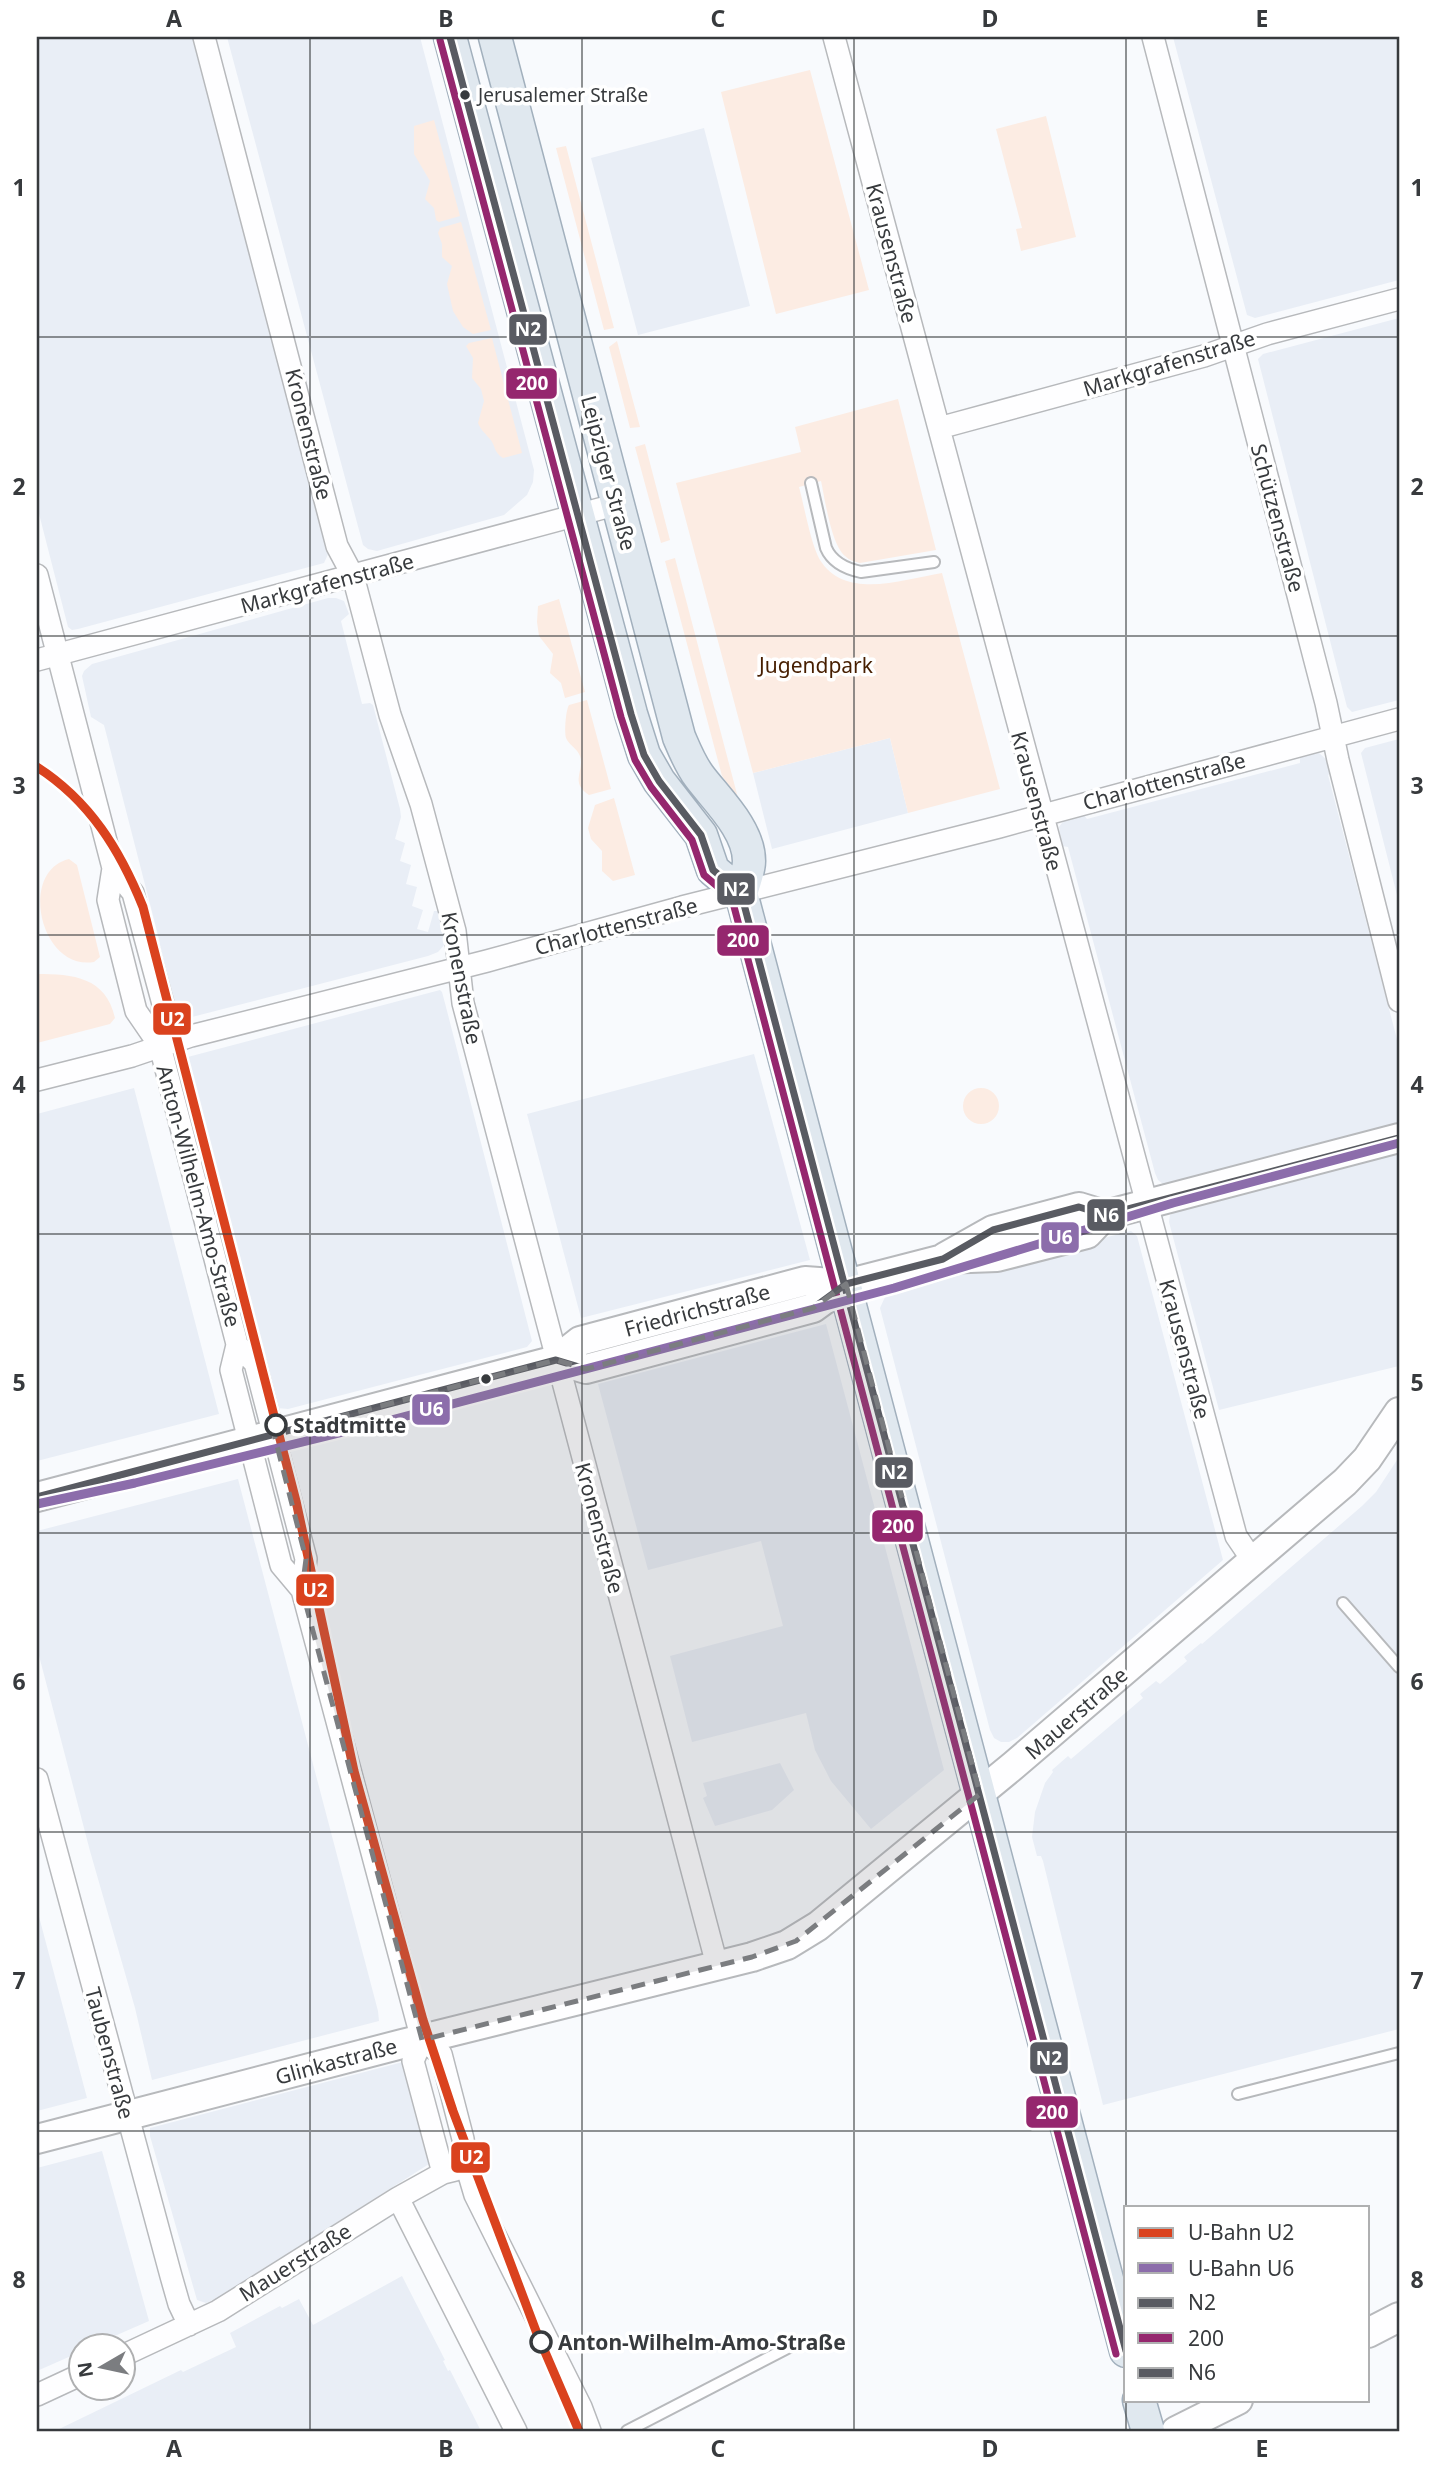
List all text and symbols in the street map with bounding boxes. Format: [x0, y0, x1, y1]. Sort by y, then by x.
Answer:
text: A [166, 2, 182, 34]
text: B [438, 2, 454, 34]
text: C [711, 2, 726, 34]
text: D [982, 2, 998, 34]
text: E [1256, 2, 1268, 34]
place label: Jerusalemer Straße [476, 82, 648, 108]
marker: Jerusalemer Straße [458, 88, 472, 102]
text: 1 [12, 171, 26, 203]
text: 1 [1410, 171, 1424, 203]
street label: Krausenstraße [860, 180, 924, 326]
line badge: N2 [508, 313, 548, 346]
text: N2 [515, 316, 541, 342]
street label: Markgrafenstraße [1080, 324, 1258, 402]
street label: Kronenstraße [279, 365, 339, 503]
line badge: 200 [505, 367, 558, 400]
text: 200 [516, 370, 548, 396]
street label: Leipziger Straße [575, 392, 643, 554]
street label: Schützenstraße [1245, 441, 1311, 595]
text: 2 [12, 470, 26, 502]
text: 2 [1410, 470, 1424, 502]
street label: Markgrafenstraße [237, 546, 417, 620]
park label: Jugendpark [757, 651, 874, 679]
street label: Krausenstraße [1005, 728, 1069, 874]
street label: Charlottenstraße [1079, 746, 1249, 816]
text: 3 [12, 769, 26, 801]
text: 3 [1410, 769, 1424, 801]
line badge: N2 [716, 872, 756, 906]
text: N2 [723, 876, 749, 902]
street label: Charlottenstraße [531, 891, 701, 961]
street label: Kronenstraße [435, 909, 489, 1047]
line badge: 200 [716, 924, 770, 957]
text: 200 [727, 927, 759, 953]
line badge: U2 [152, 1002, 192, 1036]
text: U2 [159, 1006, 185, 1032]
street label: Anton-Wilhelm-Amo-Straße [151, 1062, 247, 1330]
text: 4 [12, 1068, 26, 1100]
text: 4 [1410, 1068, 1424, 1100]
line badge: N6 [1086, 1198, 1126, 1232]
text: N6 [1093, 1202, 1119, 1228]
line badge: U6 [1040, 1221, 1080, 1254]
text: U6 [1047, 1224, 1073, 1250]
street label: Krausenstraße [1153, 1276, 1217, 1422]
street label: Friedrichstraße [621, 1277, 773, 1343]
text: 5 [12, 1366, 26, 1398]
text: 5 [1410, 1366, 1424, 1398]
unlabelled marker [479, 1372, 493, 1386]
line badge: U6 [411, 1393, 451, 1426]
text: U6 [418, 1396, 444, 1422]
place label: Stadtmitte [293, 1411, 406, 1439]
marker: Stadtmitte [265, 1414, 287, 1436]
line badge: N2 [874, 1456, 914, 1489]
street label: Kronenstraße [569, 1459, 631, 1597]
text: N2 [881, 1459, 907, 1485]
line badge: 200 [871, 1509, 924, 1543]
text: 200 [882, 1513, 914, 1539]
line badge: U2 [295, 1573, 335, 1607]
text: U2 [302, 1577, 328, 1603]
street label: Mauerstraße [1019, 1661, 1133, 1765]
text: 6 [12, 1665, 26, 1697]
text: 6 [1410, 1665, 1424, 1697]
text: 7 [12, 1964, 26, 1996]
text: 7 [1410, 1964, 1424, 1996]
street label: Taubenstraße [79, 1984, 141, 2122]
street label: Glinkastraße [272, 2031, 400, 2091]
line badge: N2 [1029, 2041, 1069, 2075]
text: N2 [1036, 2045, 1062, 2071]
line badge: 200 [1025, 2095, 1079, 2129]
text: 200 [1036, 2099, 1068, 2125]
line badge: U2 [450, 2141, 491, 2174]
text: U2 [458, 2144, 484, 2170]
legend [1124, 2206, 1370, 2402]
street label: Mauerstraße [234, 2216, 356, 2308]
text: U-Bahn U2 [1188, 2218, 1294, 2246]
text: U-Bahn U6 [1188, 2254, 1294, 2282]
text: 8 [12, 2263, 26, 2295]
text: 8 [1410, 2263, 1424, 2295]
text: N2 [1188, 2288, 1216, 2316]
text: 200 [1188, 2324, 1224, 2352]
place label: Anton-Wilhelm-Amo-Straße [558, 2328, 846, 2356]
marker: Anton-Wilhelm-Amo-Straße [530, 2331, 552, 2353]
north arrow [66, 2332, 136, 2402]
text: N6 [1188, 2358, 1216, 2386]
text: N [71, 2360, 99, 2379]
text: A [166, 2432, 182, 2464]
text: B [438, 2432, 454, 2464]
text: C [711, 2432, 726, 2464]
text: D [982, 2432, 998, 2464]
text: E [1256, 2432, 1268, 2464]

